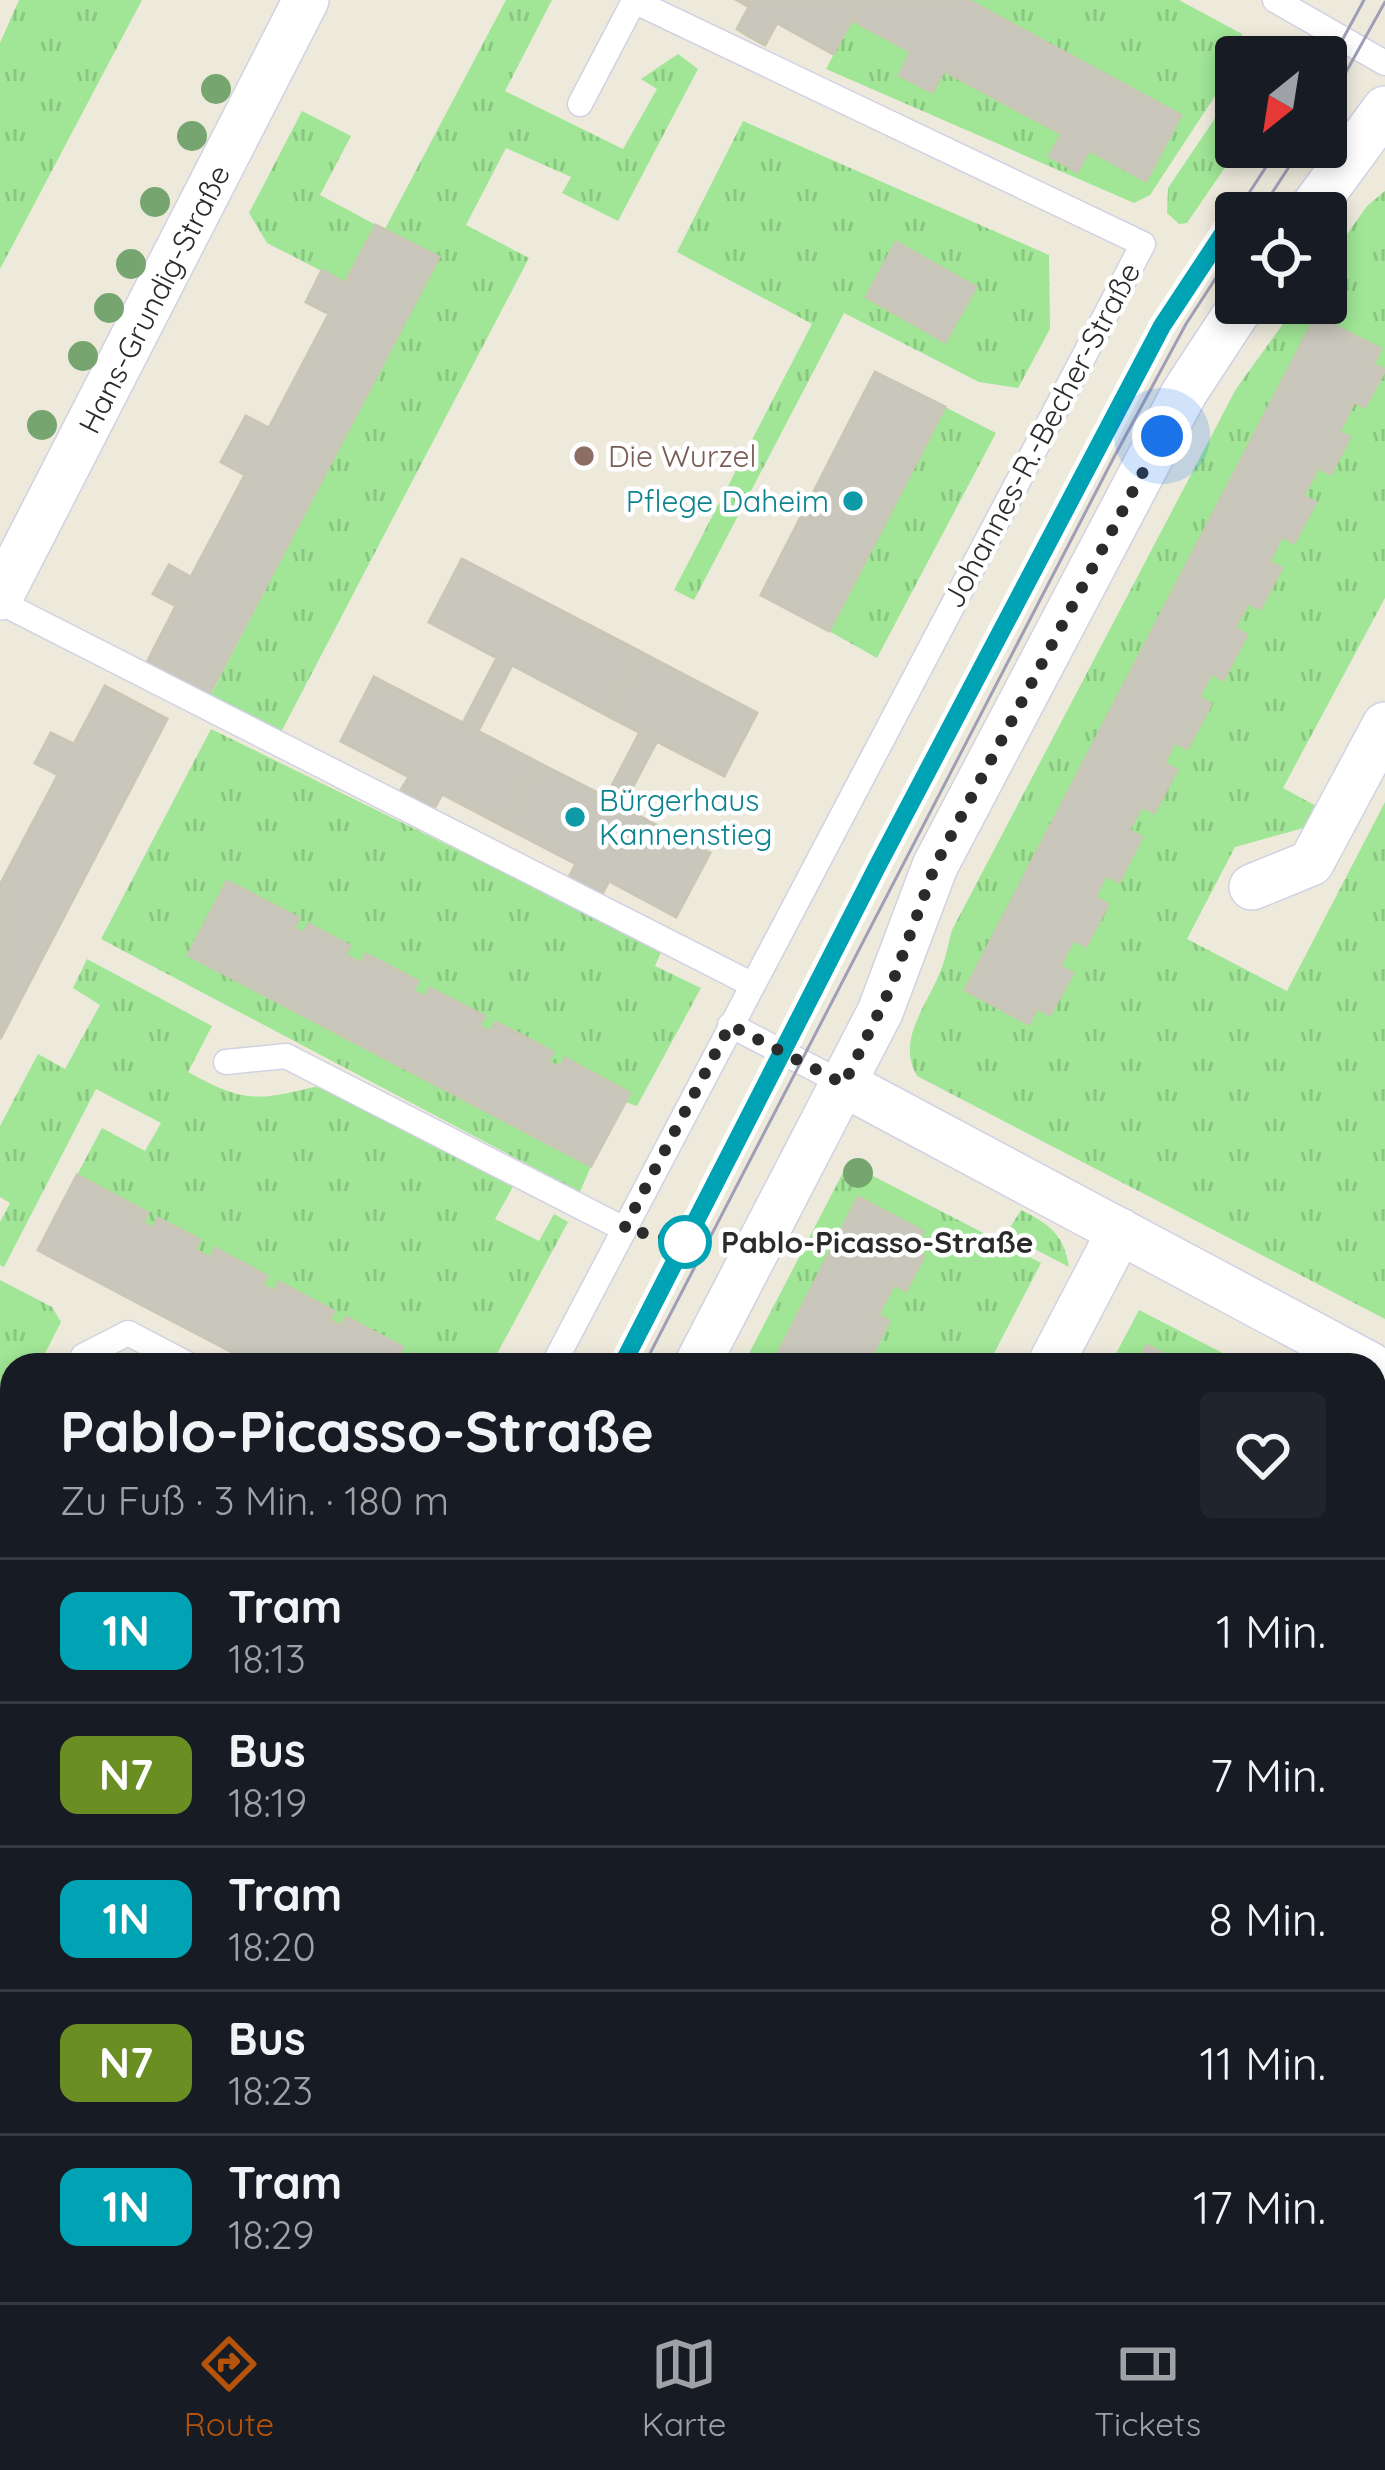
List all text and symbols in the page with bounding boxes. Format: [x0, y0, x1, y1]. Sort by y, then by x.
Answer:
north arrow [1215, 36, 1347, 168]
map controls [1215, 36, 1347, 324]
street label: Hans-Grundig-Straße [70, 158, 238, 440]
button: locate [1215, 192, 1347, 324]
street label: Johannes-R.-Becher-Straße [934, 256, 1148, 614]
your location [1132, 406, 1192, 466]
place label: Die Wurzel [608, 437, 756, 475]
marker: Die Wurzel [571, 443, 597, 469]
place label: Pflege Daheim [626, 482, 829, 520]
marker: Pflege Daheim [840, 488, 866, 514]
place label: Bürgerhaus Kannenstieg [599, 781, 773, 853]
marker: Bürgerhaus Kannenstieg [562, 804, 588, 830]
marker: Pablo-Picasso-Straße [660, 1217, 710, 1267]
place label: Pablo-Picasso-Straße [721, 1223, 1034, 1261]
button: heart [1200, 1392, 1326, 1518]
text: Pablo-Picasso-Straße [60, 1395, 654, 1466]
text: Zu Fuß · 3 Min. · 180 m [60, 1476, 449, 1525]
text: Tram [228, 1578, 342, 1634]
text: 1 Min. [1216, 1603, 1326, 1659]
text: 1N [102, 1604, 150, 1657]
text: 18:13 [228, 1634, 306, 1683]
text: Bus [228, 1722, 306, 1778]
text: 7 Min. [1210, 1747, 1326, 1803]
text: N7 [99, 1748, 153, 1801]
text: 18:19 [228, 1778, 307, 1827]
text: Tram [228, 1866, 342, 1922]
text: 8 Min. [1208, 1891, 1326, 1947]
text: 1N [102, 1892, 150, 1945]
text: 18:20 [228, 1922, 316, 1971]
text: Bus [228, 2010, 306, 2066]
text: 11 Min. [1199, 2035, 1326, 2091]
text: N7 [99, 2036, 153, 2089]
text: 18:23 [228, 2066, 313, 2115]
text: Tram [228, 2154, 342, 2210]
text: 17 Min. [1193, 2179, 1326, 2235]
text: 1N [102, 2180, 150, 2233]
text: 18:29 [228, 2210, 314, 2259]
tab: Route [184, 2331, 274, 2444]
tab: Karte [642, 2331, 726, 2444]
tab: Tickets [1094, 2331, 1201, 2444]

